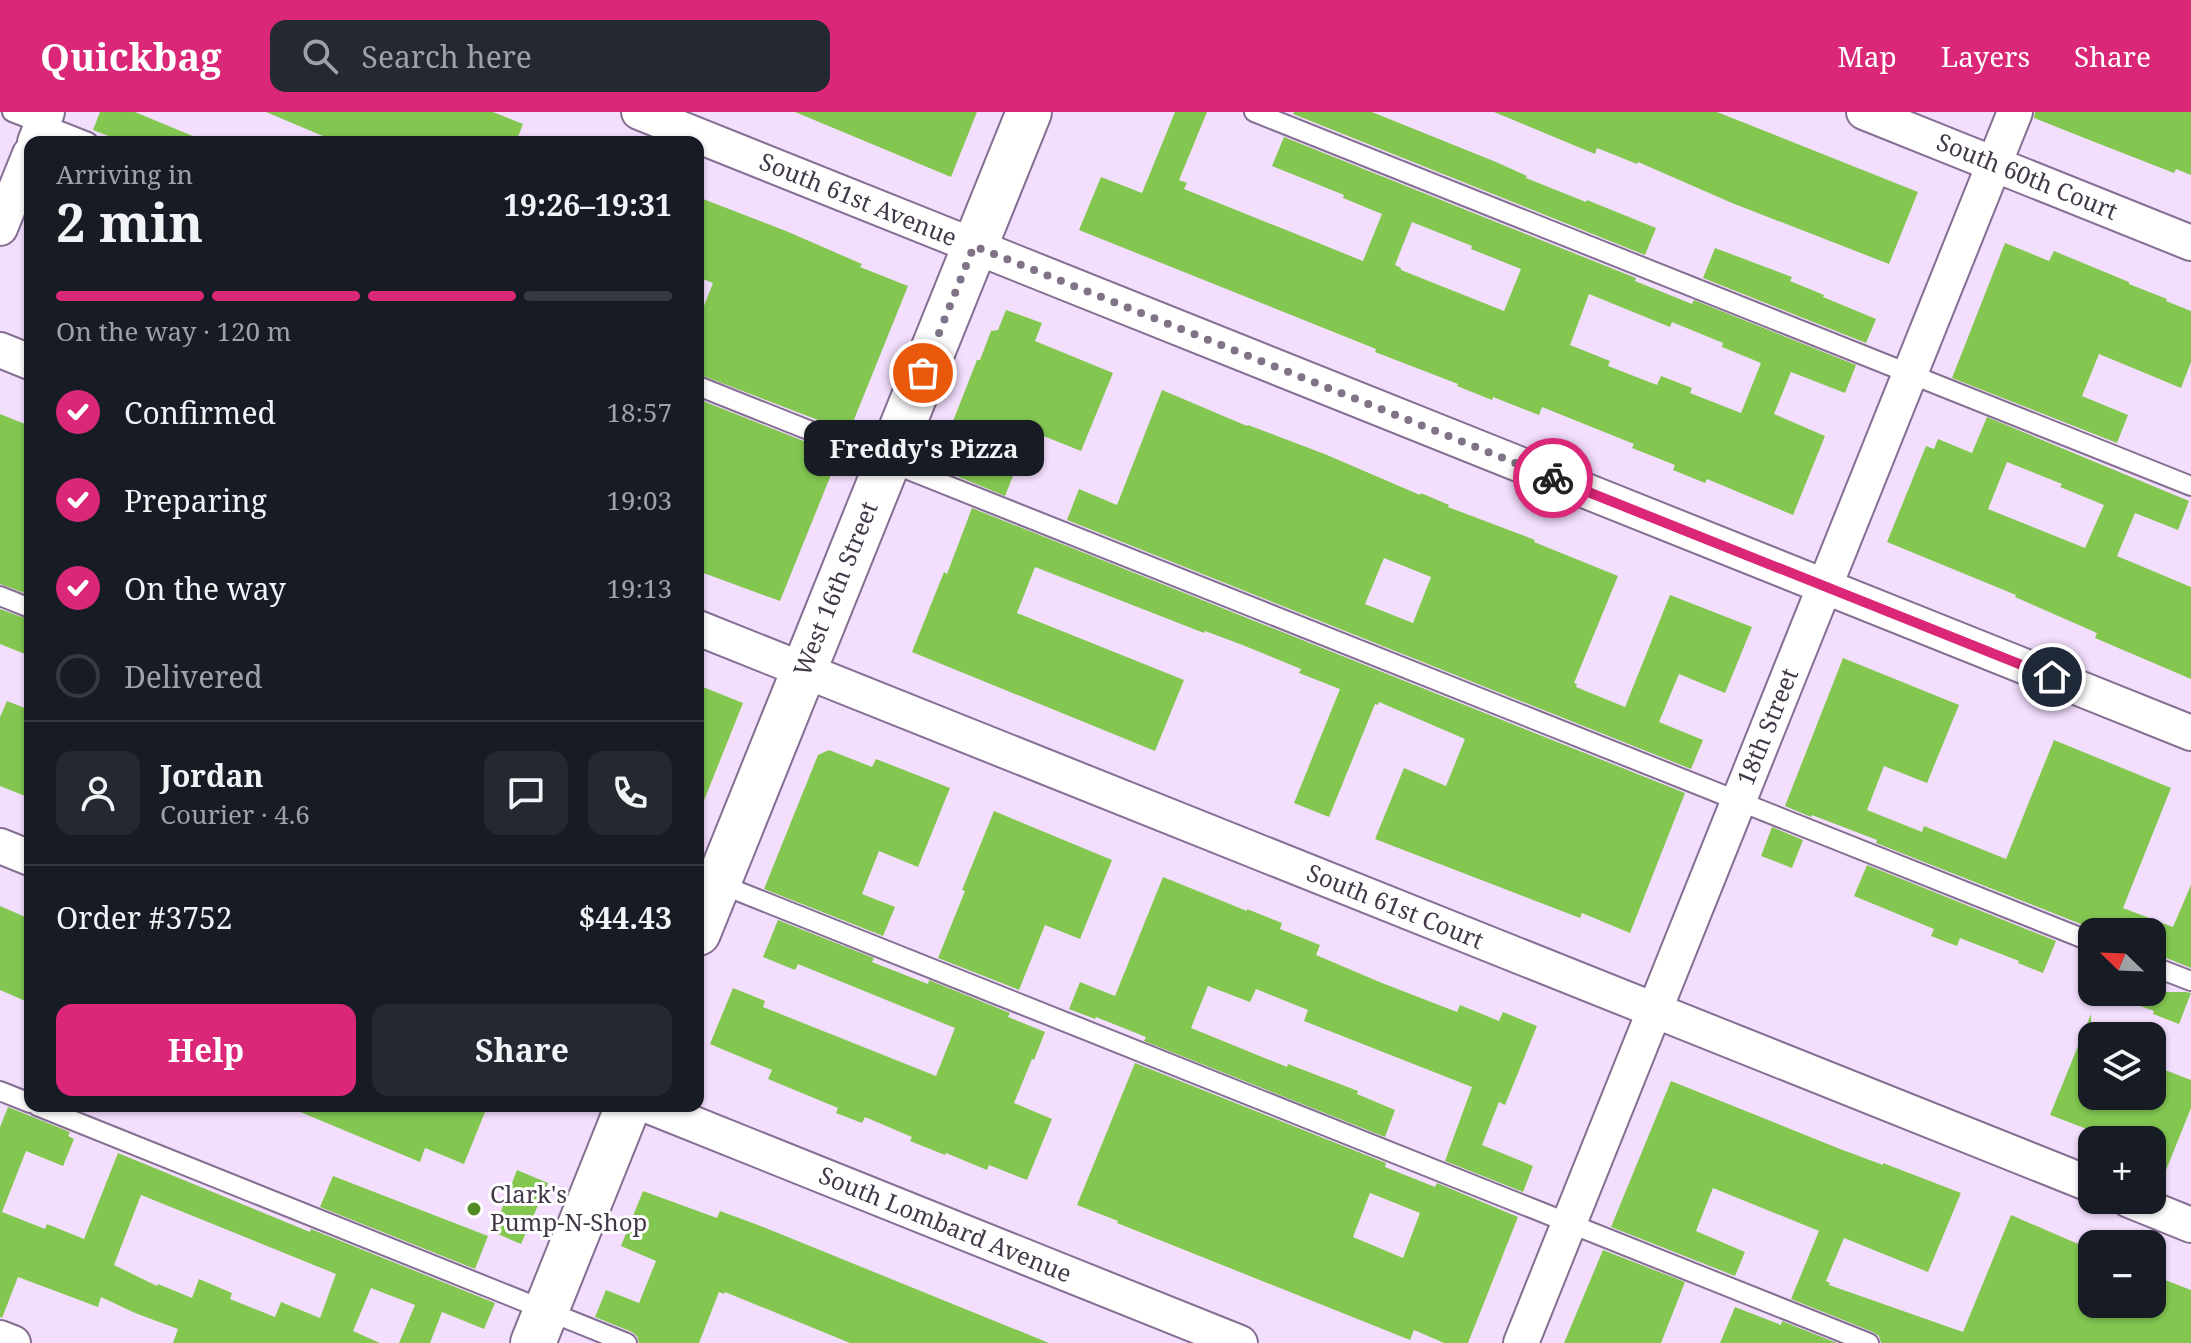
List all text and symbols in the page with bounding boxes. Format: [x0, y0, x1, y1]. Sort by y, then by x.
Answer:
search box [270, 20, 830, 92]
text: Quickbag [40, 30, 222, 82]
icon: search [298, 34, 342, 78]
text: Search here [362, 36, 532, 77]
text: Map [1838, 37, 1897, 75]
text: Layers [1941, 37, 2030, 75]
text: Share [2074, 37, 2151, 75]
street label: South 60th Court [1932, 124, 2123, 227]
street label: South 61st Avenue [755, 144, 962, 253]
text: Arriving in [56, 156, 193, 192]
text: 19:26–19:31 [503, 184, 672, 225]
text: 2 min [56, 186, 203, 257]
text: On the way · 120 m [56, 313, 291, 349]
pin [889, 339, 957, 407]
icon: bag [901, 351, 945, 395]
icon: check [56, 390, 100, 434]
text: Confirmed [124, 392, 276, 433]
text: 18:57 [606, 394, 672, 430]
callout: Freddy's Pizza [803, 421, 1043, 477]
text: Freddy's Pizza [829, 430, 1019, 466]
courier [1513, 438, 1593, 518]
icon: bike [1531, 456, 1575, 500]
icon: check [56, 478, 100, 522]
text: Preparing [124, 480, 267, 521]
text: 19:03 [606, 482, 672, 518]
street label: West 16th Street [785, 496, 885, 681]
icon: check [56, 566, 100, 610]
text: On the way [124, 568, 286, 609]
text: 19:13 [606, 570, 672, 606]
pin [2018, 643, 2086, 711]
icon: home [2030, 655, 2074, 699]
text: Delivered [124, 656, 263, 697]
street label: 18th Street [1728, 663, 1805, 790]
button: person [56, 751, 140, 835]
button: chat [484, 751, 568, 835]
button: phone [588, 751, 672, 835]
text: Jordan [160, 755, 263, 796]
text: Courier · 4.6 [160, 796, 310, 832]
street label: South 61st Court [1302, 855, 1489, 956]
text: Order #3752 [56, 897, 233, 938]
text: $44.43 [578, 897, 672, 938]
north arrow [2078, 918, 2166, 1006]
map controls [2078, 918, 2166, 1318]
button: Help [56, 1004, 356, 1096]
button: Share [372, 1004, 672, 1096]
button: layers [2078, 1022, 2166, 1110]
button: + [2078, 1126, 2166, 1214]
street label: South Lombard Avenue [814, 1158, 1077, 1289]
place label: Clark's Pump-N-Shop [490, 1177, 647, 1238]
marker: Clark's Pump-N-Shop [465, 1200, 483, 1218]
button: − [2078, 1230, 2166, 1318]

